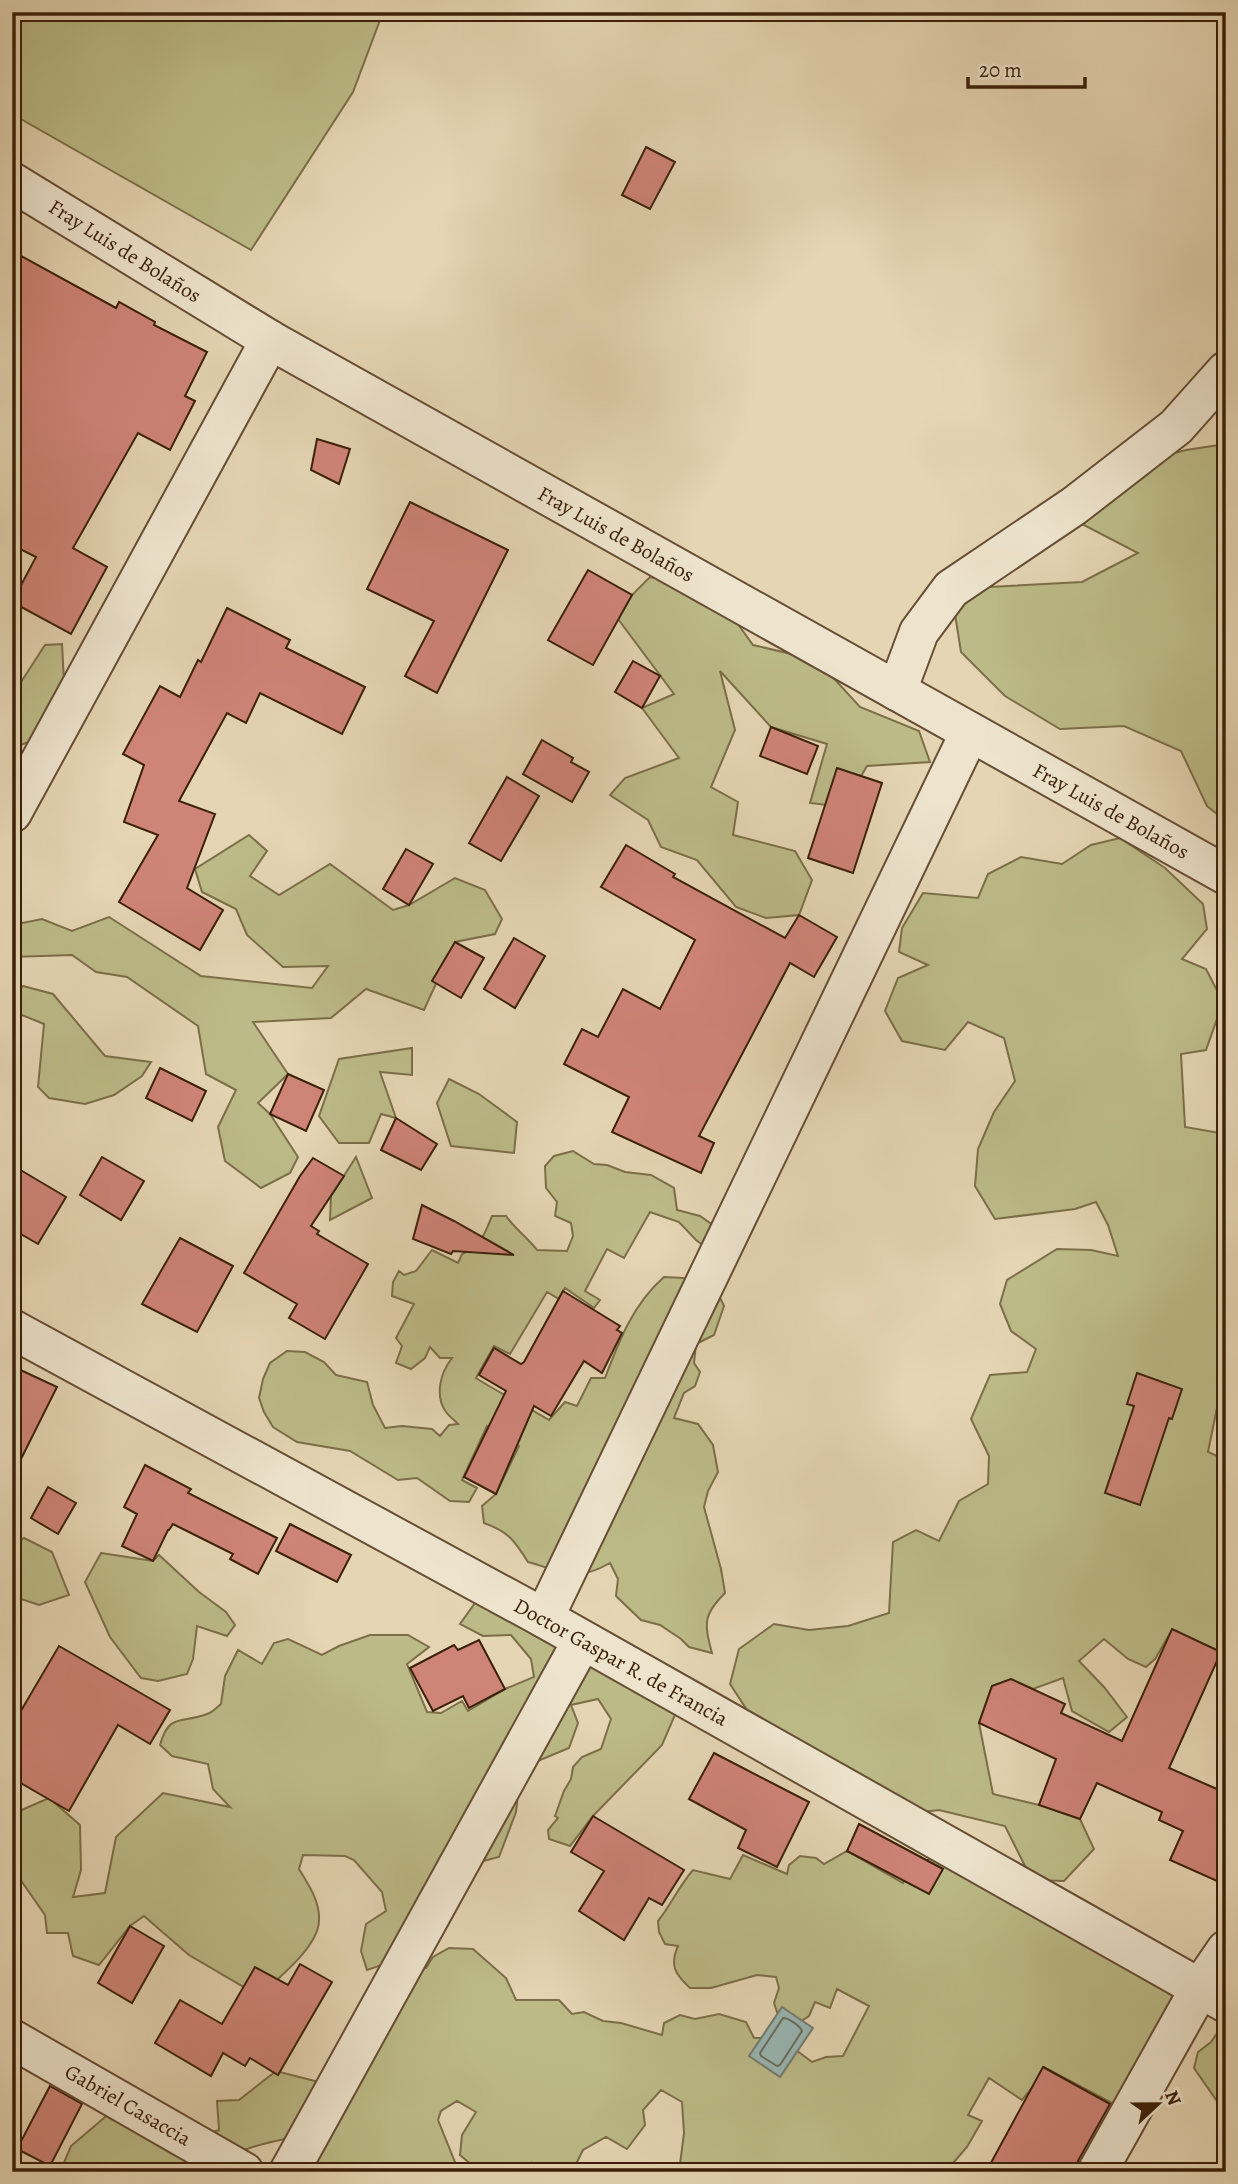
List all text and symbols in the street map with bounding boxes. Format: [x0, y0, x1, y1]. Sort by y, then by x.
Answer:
scale bar [968, 46, 1086, 90]
text: 20 m [979, 56, 1022, 84]
street label: Fray Luis de Bolaños [43, 193, 207, 309]
street label: Fray Luis de Bolaños [533, 479, 699, 589]
street label: Fray Luis de Bolaños [1028, 756, 1194, 866]
street label: Doctor Gaspar R. de Francia [509, 1591, 733, 1733]
street label: Gabriel Casaccia [60, 2058, 196, 2153]
north arrow [1122, 2068, 1192, 2138]
text: N [1158, 2087, 1188, 2109]

